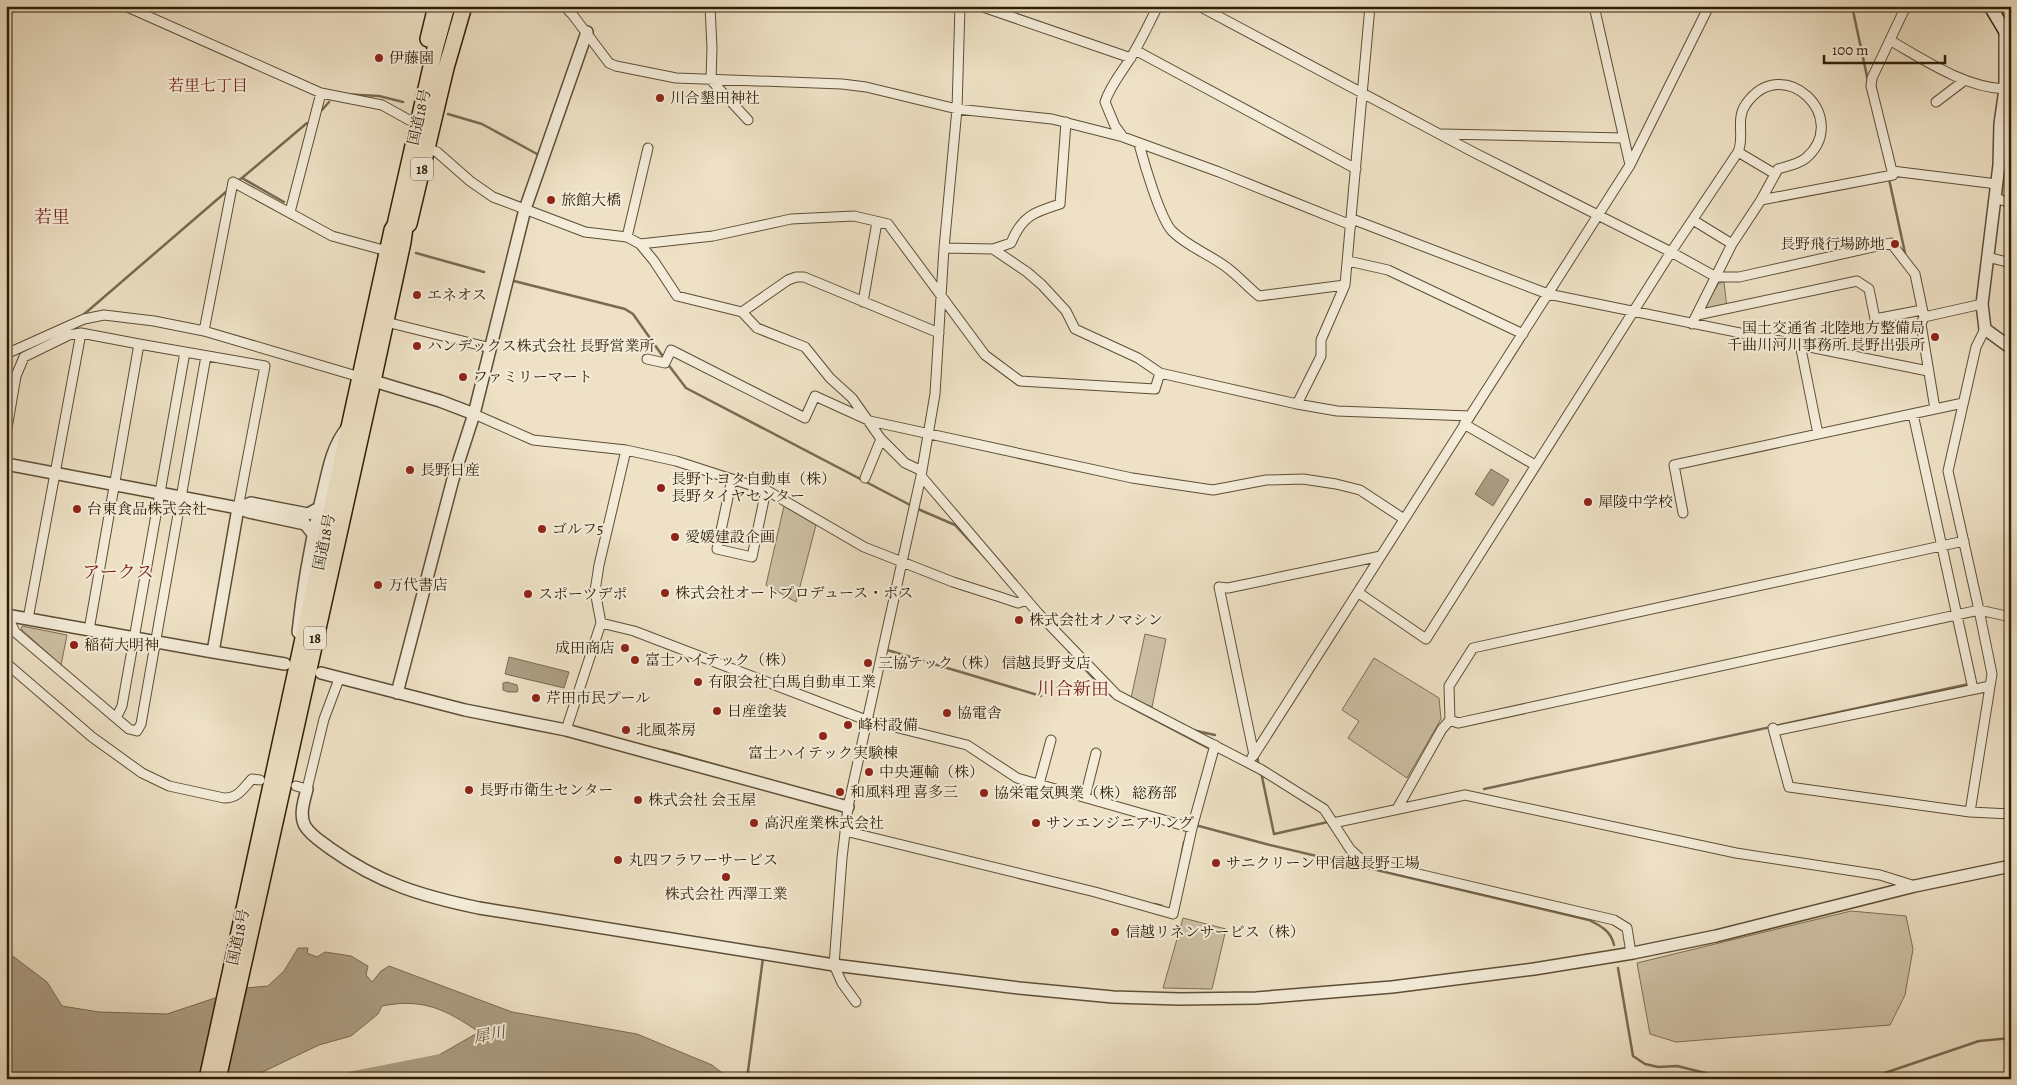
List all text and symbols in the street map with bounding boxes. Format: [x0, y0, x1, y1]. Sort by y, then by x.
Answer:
scale bar [1824, 32, 1946, 64]
text: 100 m [1832, 40, 1869, 60]
place label: 伊藤園 [389, 48, 434, 68]
marker: 伊藤園 [373, 52, 385, 64]
district label: 若里七丁目 [168, 75, 248, 97]
street label: 国道18号 [403, 87, 435, 147]
place label: 川合墾田神社 [670, 88, 760, 108]
marker: 川合墾田神社 [654, 92, 666, 104]
road number: 18 [411, 157, 433, 180]
place label: 旅館大橋 [561, 190, 621, 210]
marker: 旅館大橋 [545, 194, 557, 206]
district label: 若里 [34, 205, 70, 229]
place label: 長野飛行場跡地 [1780, 234, 1885, 254]
marker: 長野飛行場跡地 [1889, 238, 1901, 250]
place label: エネオス [427, 285, 487, 305]
marker: エネオス [411, 289, 423, 301]
place label: 国土交通省 北陸地方整備局 千曲川河川事務所 長野出張所 [1727, 318, 1925, 355]
marker: 国土交通省 北陸地方整備局 千曲川河川事務所 長野出張所 [1929, 331, 1941, 343]
place label: ハンデックス株式会社 長野営業所 [427, 336, 655, 356]
marker: ハンデックス株式会社 長野営業所 [411, 340, 423, 352]
place label: ファミリーマート [473, 367, 593, 387]
marker: ファミリーマート [457, 371, 469, 383]
place label: 長野日産 [420, 460, 480, 480]
marker: 長野日産 [404, 464, 416, 476]
place label: 長野トヨタ自動車（株） 長野タイヤセンター [671, 469, 836, 506]
marker: 長野トヨタ自動車（株） 長野タイヤセンター [655, 482, 667, 494]
place label: 犀陵中学校 [1598, 492, 1673, 512]
marker: 犀陵中学校 [1582, 496, 1594, 508]
place label: 台東食品株式会社 [87, 499, 207, 519]
marker: 台東食品株式会社 [71, 503, 83, 515]
street label: 国道18号 [308, 512, 340, 572]
place label: ゴルフ5 [552, 519, 603, 539]
marker: ゴルフ5 [536, 523, 548, 535]
place label: 愛媛建設企画 [685, 527, 775, 547]
marker: 愛媛建設企画 [669, 531, 681, 543]
district label: アークス [82, 560, 154, 584]
place label: 万代書店 [388, 575, 448, 595]
marker: 万代書店 [372, 579, 384, 591]
place label: 株式会社オートプロデュース・ボス [675, 583, 913, 603]
place label: スポーツデポ [538, 584, 627, 604]
marker: 株式会社オートプロデュース・ボス [659, 587, 671, 599]
marker: スポーツデポ [522, 588, 534, 600]
place label: 株式会社オノマシン [1029, 610, 1163, 630]
marker: 株式会社オノマシン [1013, 614, 1025, 626]
road number: 18 [304, 626, 326, 650]
place label: 稲荷大明神 [84, 635, 159, 655]
place label: 成田商店 [555, 638, 615, 658]
marker: 稲荷大明神 [68, 639, 80, 651]
marker: 成田商店 [619, 642, 631, 654]
place label: 富士ハイテック（株） [645, 650, 795, 670]
place label: 三協テック（株） 信越長野支店 [878, 653, 1091, 673]
marker: 富士ハイテック（株） [629, 654, 641, 666]
marker: 三協テック（株） 信越長野支店 [862, 657, 874, 669]
place label: 有限会社 白馬自動車工業 [708, 672, 876, 692]
marker: 有限会社 白馬自動車工業 [692, 676, 704, 688]
district label: 川合新田 [1037, 677, 1109, 701]
place label: 芹田市民プール [546, 688, 650, 708]
marker: 芹田市民プール [530, 692, 542, 704]
place label: 日産塗装 [727, 701, 787, 721]
place label: 協電舎 [957, 703, 1002, 723]
marker: 日産塗装 [711, 705, 723, 717]
marker: 協電舎 [941, 707, 953, 719]
place label: 峰村設備 [858, 715, 918, 735]
marker: 峰村設備 [842, 719, 854, 731]
place label: 北風茶房 [636, 720, 696, 740]
marker: 北風茶房 [620, 724, 632, 736]
marker: 富士ハイテック実験棟 [817, 730, 829, 742]
place label: 富士ハイテック実験棟 [748, 743, 898, 763]
place label: 中央運輸（株） [879, 762, 984, 782]
marker: 中央運輸（株） [863, 766, 875, 778]
place label: 長野市衛生センター [479, 780, 613, 800]
place label: 和風料理 喜多三 [850, 782, 958, 802]
place label: 協栄電気興業（株） 総務部 [994, 783, 1177, 803]
marker: 長野市衛生センター [463, 784, 475, 796]
marker: 和風料理 喜多三 [834, 786, 846, 798]
marker: 協栄電気興業（株） 総務部 [978, 787, 990, 799]
place label: 株式会社 会玉屋 [648, 790, 756, 810]
marker: 株式会社 会玉屋 [632, 794, 644, 806]
place label: 高沢産業株式会社 [764, 813, 884, 833]
place label: サンエンジニアリング [1046, 813, 1194, 833]
marker: 高沢産業株式会社 [748, 817, 760, 829]
marker: サンエンジニアリング [1030, 817, 1042, 829]
place label: 丸四フラワーサービス [628, 850, 778, 870]
place label: サニクリーン甲信越長野工場 [1226, 853, 1420, 873]
marker: 丸四フラワーサービス [612, 854, 624, 866]
marker: サニクリーン甲信越長野工場 [1210, 857, 1222, 869]
marker: 株式会社 西澤工業 [720, 871, 732, 883]
place label: 株式会社 西澤工業 [665, 884, 787, 904]
street label: 国道18号 [222, 907, 254, 967]
place label: 信越リネンサービス（株） [1125, 922, 1305, 942]
marker: 信越リネンサービス（株） [1109, 926, 1121, 938]
water label: 犀川 [471, 1021, 509, 1049]

